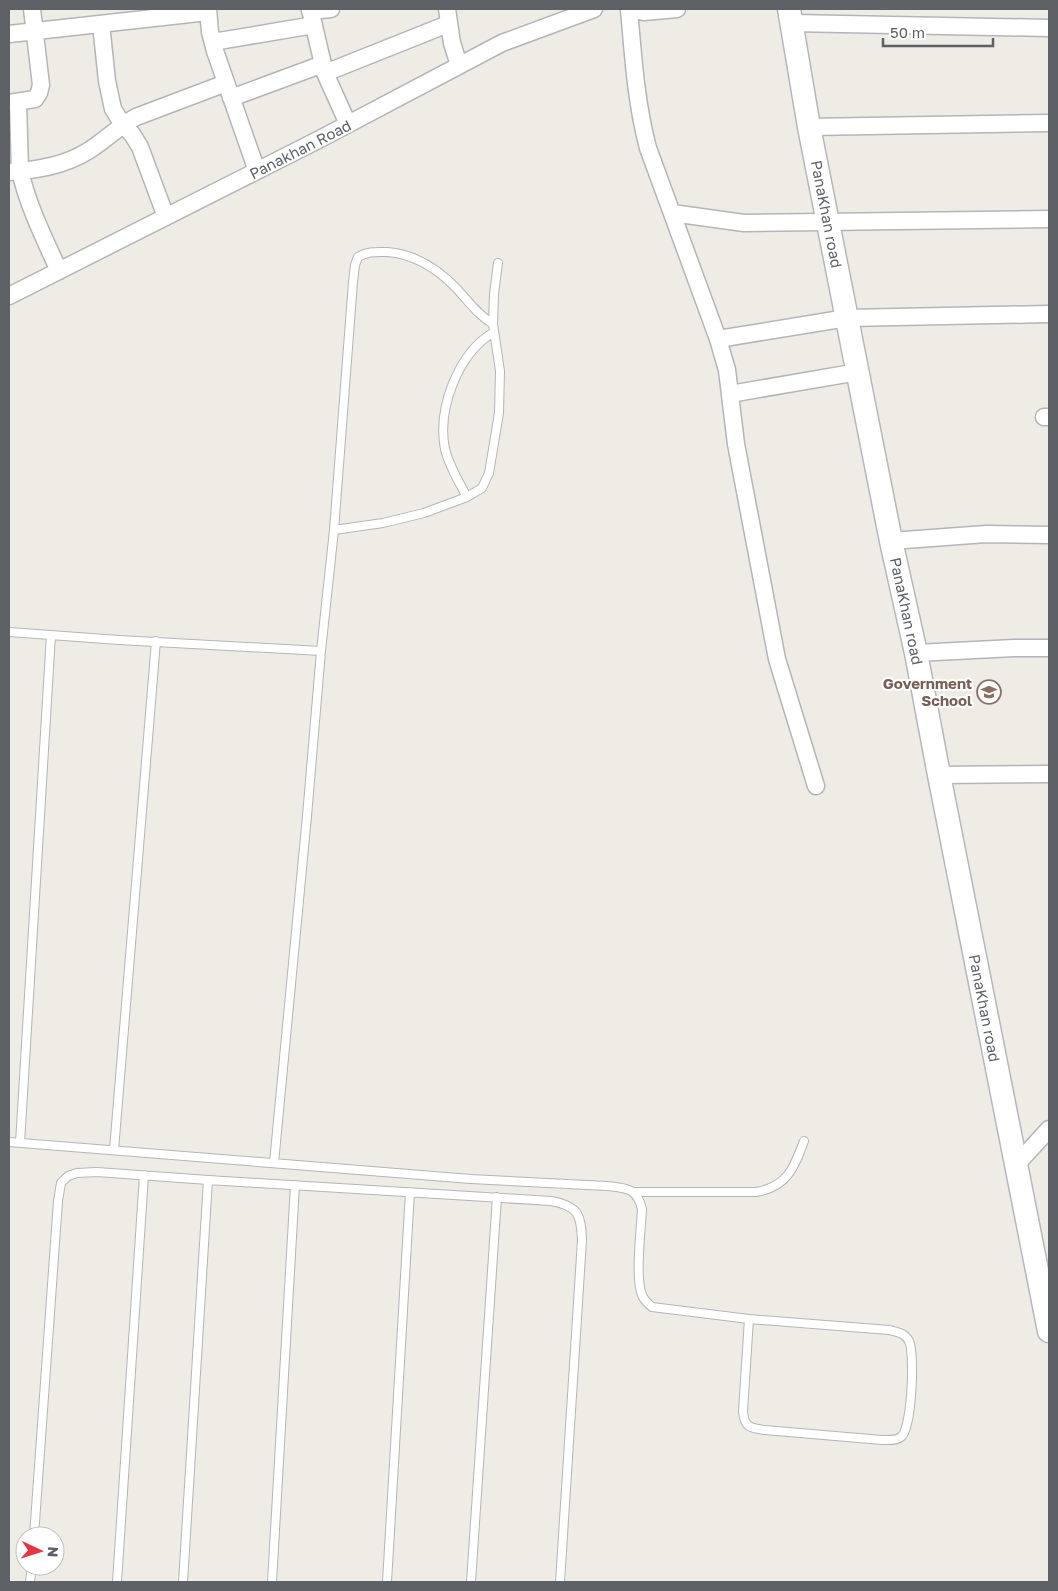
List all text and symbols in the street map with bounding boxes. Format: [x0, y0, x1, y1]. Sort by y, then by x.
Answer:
scale bar [883, 15, 993, 47]
text: 50 m [890, 23, 925, 41]
street label: Panakhan Road [246, 116, 354, 182]
street label: PanaKhan road [808, 159, 846, 269]
street label: PanaKhan road [887, 556, 927, 666]
place label: Government School [883, 674, 972, 709]
school or university icon: Government School [976, 679, 1002, 705]
street label: PanaKhan road [966, 953, 1004, 1063]
north arrow [15, 1526, 65, 1576]
text: N [45, 1546, 62, 1558]

